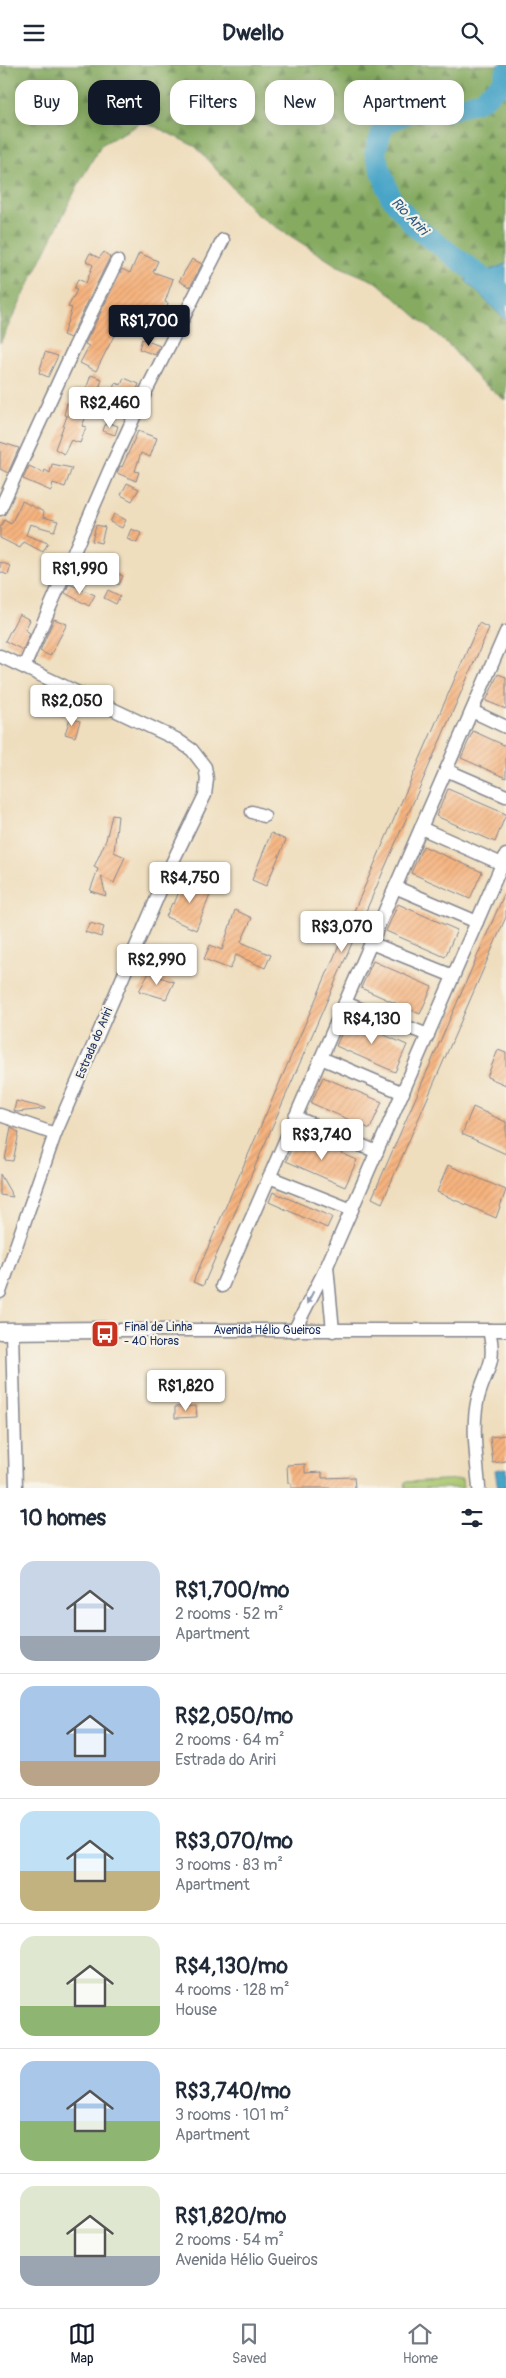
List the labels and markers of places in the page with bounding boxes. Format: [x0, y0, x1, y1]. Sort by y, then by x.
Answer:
pin: R$1,700 [103, 305, 195, 347]
pin: R$2,460 [64, 387, 156, 429]
pin: R$1,990 [34, 553, 126, 595]
pin: R$2,050 [26, 685, 118, 727]
pin: R$4,750 [144, 861, 236, 904]
pin: R$3,070 [296, 911, 388, 953]
pin: R$2,990 [111, 943, 203, 986]
pin: R$4,130 [326, 1003, 418, 1045]
pin: R$3,740 [276, 1119, 368, 1161]
bus stop icon: Final de Linha - 40 Horas [90, 1319, 120, 1349]
place label: Final de Linha - 40 Horas [124, 1320, 193, 1349]
pin: R$1,820 [140, 1369, 232, 1412]

